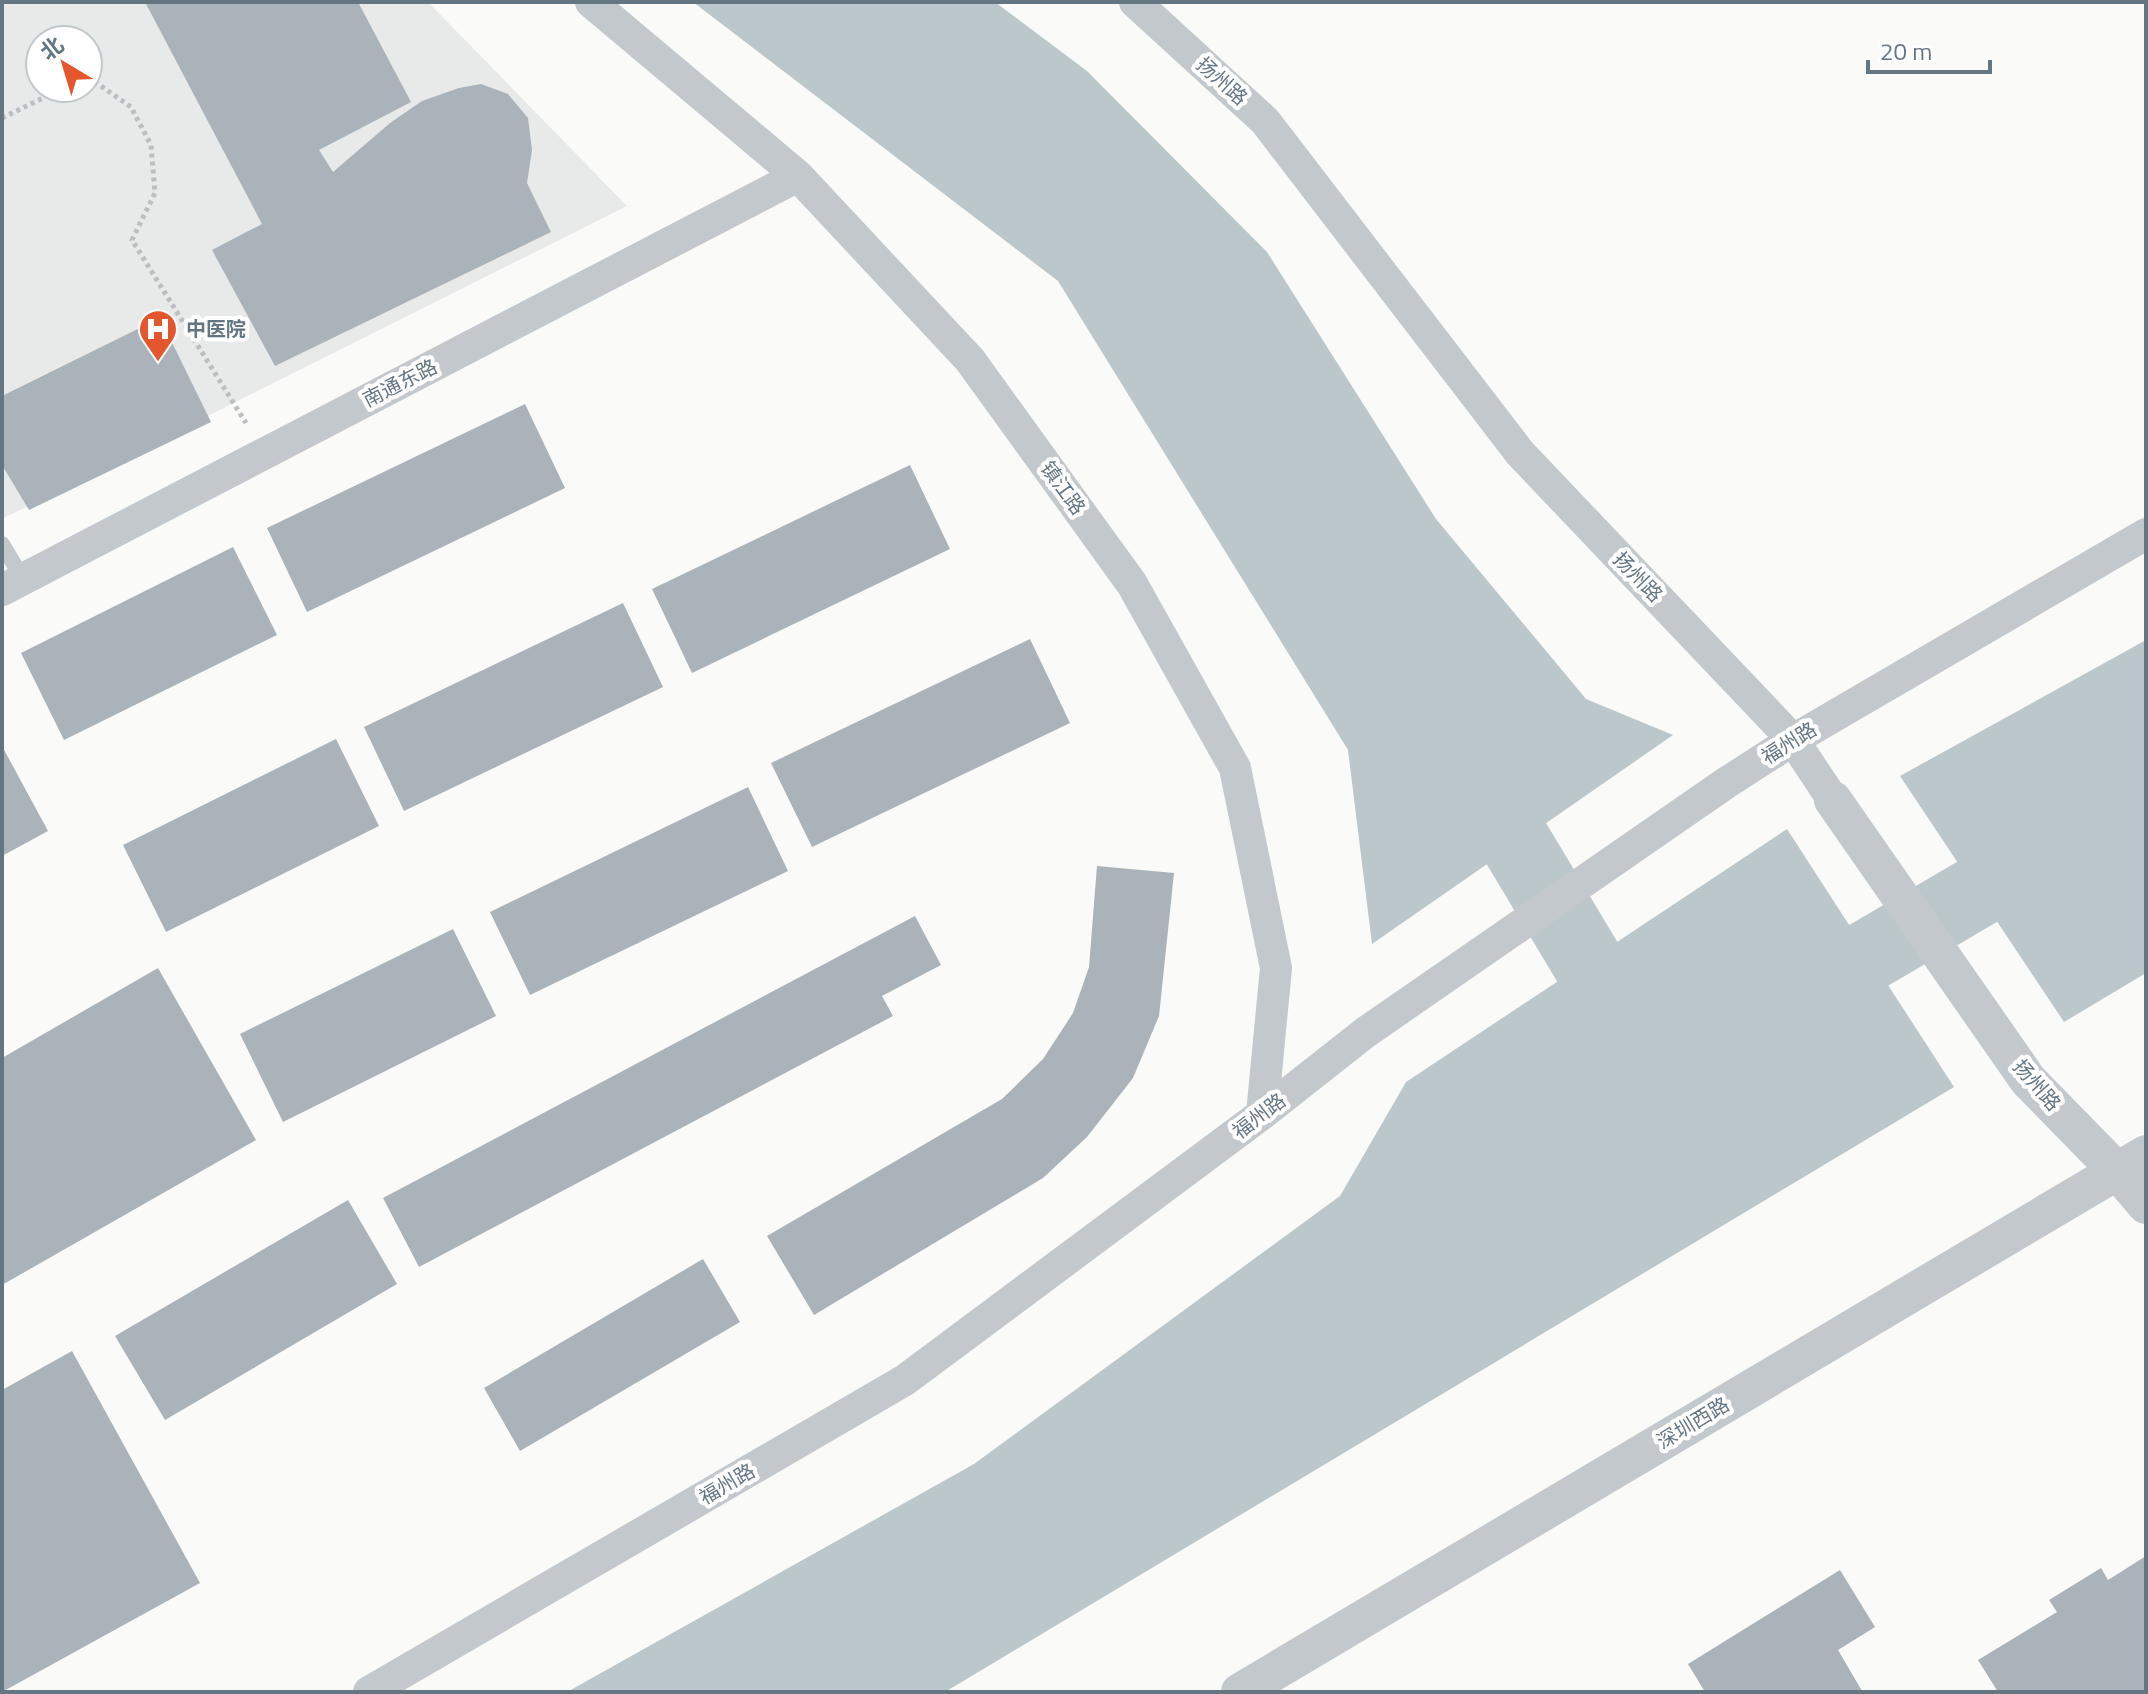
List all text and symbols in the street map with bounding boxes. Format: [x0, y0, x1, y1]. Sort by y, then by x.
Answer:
north arrow [24, 24, 104, 104]
scale bar [1868, 24, 1990, 74]
text: 北 [33, 28, 71, 68]
text: 20 m [1880, 33, 1932, 69]
street label: 扬州路 [1190, 49, 1255, 112]
hospital icon: 中医院 [137, 308, 179, 363]
place label: 中医院 [186, 313, 246, 344]
street label: 南通东路 [357, 351, 442, 415]
street label: 镇江路 [1033, 454, 1094, 521]
street label: 扬州路 [1606, 544, 1670, 609]
street label: 福州路 [1755, 714, 1822, 772]
street label: 扬州路 [2006, 1052, 2069, 1117]
street label: 福州路 [1225, 1085, 1292, 1146]
street label: 深圳西路 [1650, 1389, 1735, 1456]
street label: 福州路 [693, 1455, 760, 1512]

